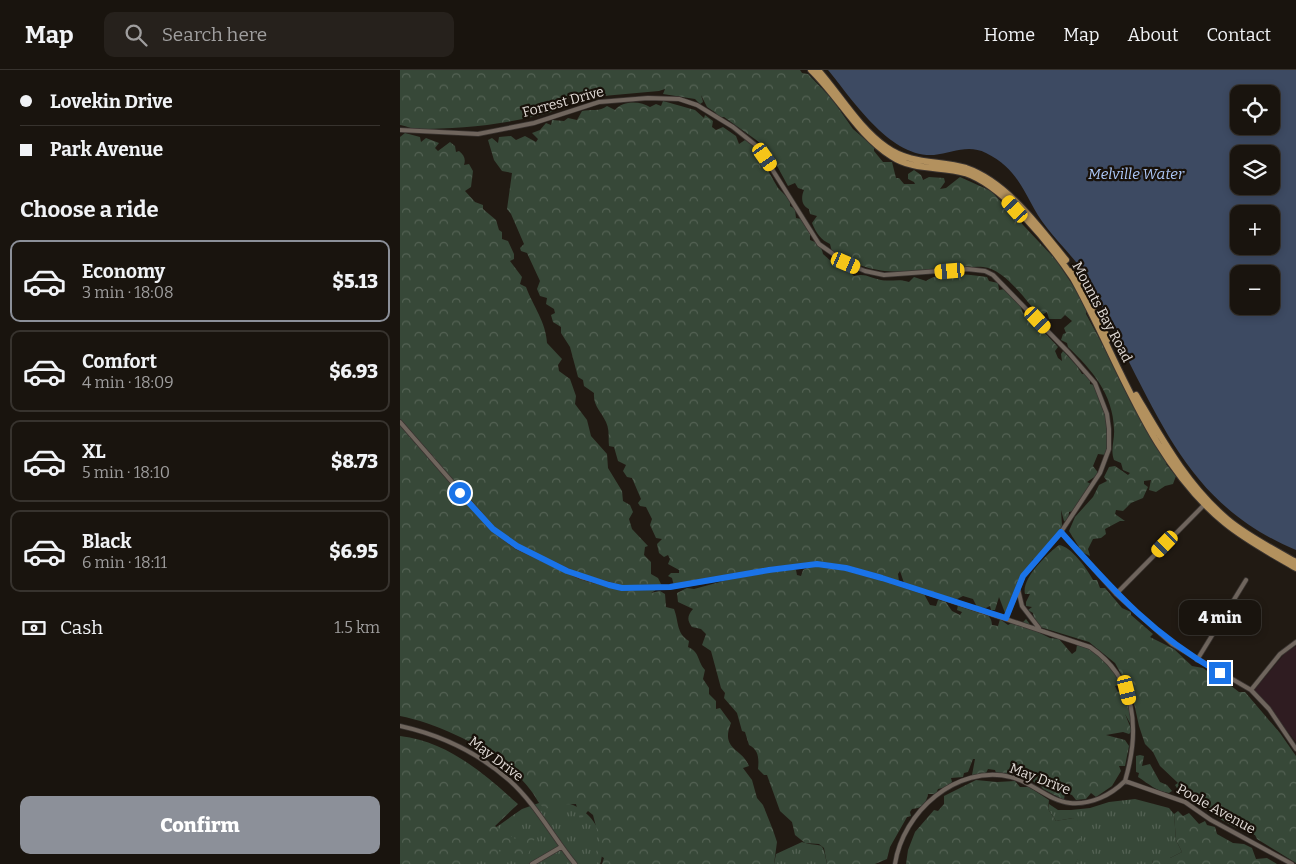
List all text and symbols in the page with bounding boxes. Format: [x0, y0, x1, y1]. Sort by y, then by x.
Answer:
search box [104, 12, 454, 57]
text: Map [25, 21, 74, 49]
icon: search [122, 21, 150, 49]
text: Search here [162, 23, 267, 46]
text: Home [984, 24, 1035, 46]
text: Map [1063, 24, 1099, 46]
text: About [1127, 24, 1178, 46]
text: Contact [1206, 24, 1271, 46]
street label: Forrest Drive [520, 83, 606, 121]
map controls [1230, 85, 1280, 315]
button: locate [1230, 85, 1280, 135]
text: Lovekin Drive [50, 90, 173, 113]
text: Park Avenue [50, 138, 163, 161]
car [750, 140, 779, 174]
button: layers [1230, 145, 1280, 195]
water label: Melville Water [1088, 165, 1185, 183]
car [999, 193, 1030, 225]
text: Choose a ride [20, 196, 159, 223]
button: + [1230, 205, 1280, 255]
car [829, 250, 862, 276]
icon: car [22, 259, 67, 304]
street label: Mounts Bay Road [1068, 259, 1136, 365]
text: Economy [82, 260, 165, 283]
car [934, 262, 965, 280]
button: − [1230, 265, 1280, 315]
text: $5.13 [333, 270, 378, 293]
text: 3 min · 18:08 [82, 283, 174, 302]
car [1022, 304, 1053, 336]
icon: car [22, 349, 67, 394]
text: Comfort [82, 350, 157, 373]
text: $6.93 [329, 360, 378, 383]
text: 4 min · 18:09 [82, 373, 174, 392]
icon: car [22, 439, 67, 484]
text: XL [82, 440, 106, 463]
text: $8.73 [331, 450, 378, 473]
text: 5 min · 18:10 [82, 463, 170, 482]
route start [449, 482, 471, 504]
car [1149, 528, 1180, 560]
icon: car [22, 529, 67, 574]
text: Black [82, 530, 132, 553]
text: $6.95 [329, 540, 378, 563]
text: 6 min · 18:11 [82, 553, 167, 572]
callout: 4 min [1179, 600, 1261, 636]
text: 4 min [1198, 608, 1242, 627]
icon: cash [20, 614, 48, 642]
text: Cash [60, 616, 103, 639]
text: 1.5 km [334, 618, 380, 637]
route end [1209, 662, 1231, 684]
car [1116, 674, 1137, 706]
street label: May Drive [465, 733, 527, 785]
street label: May Drive [1007, 760, 1073, 798]
street label: Poole Avenue [1173, 780, 1259, 838]
button: Confirm [20, 796, 380, 854]

